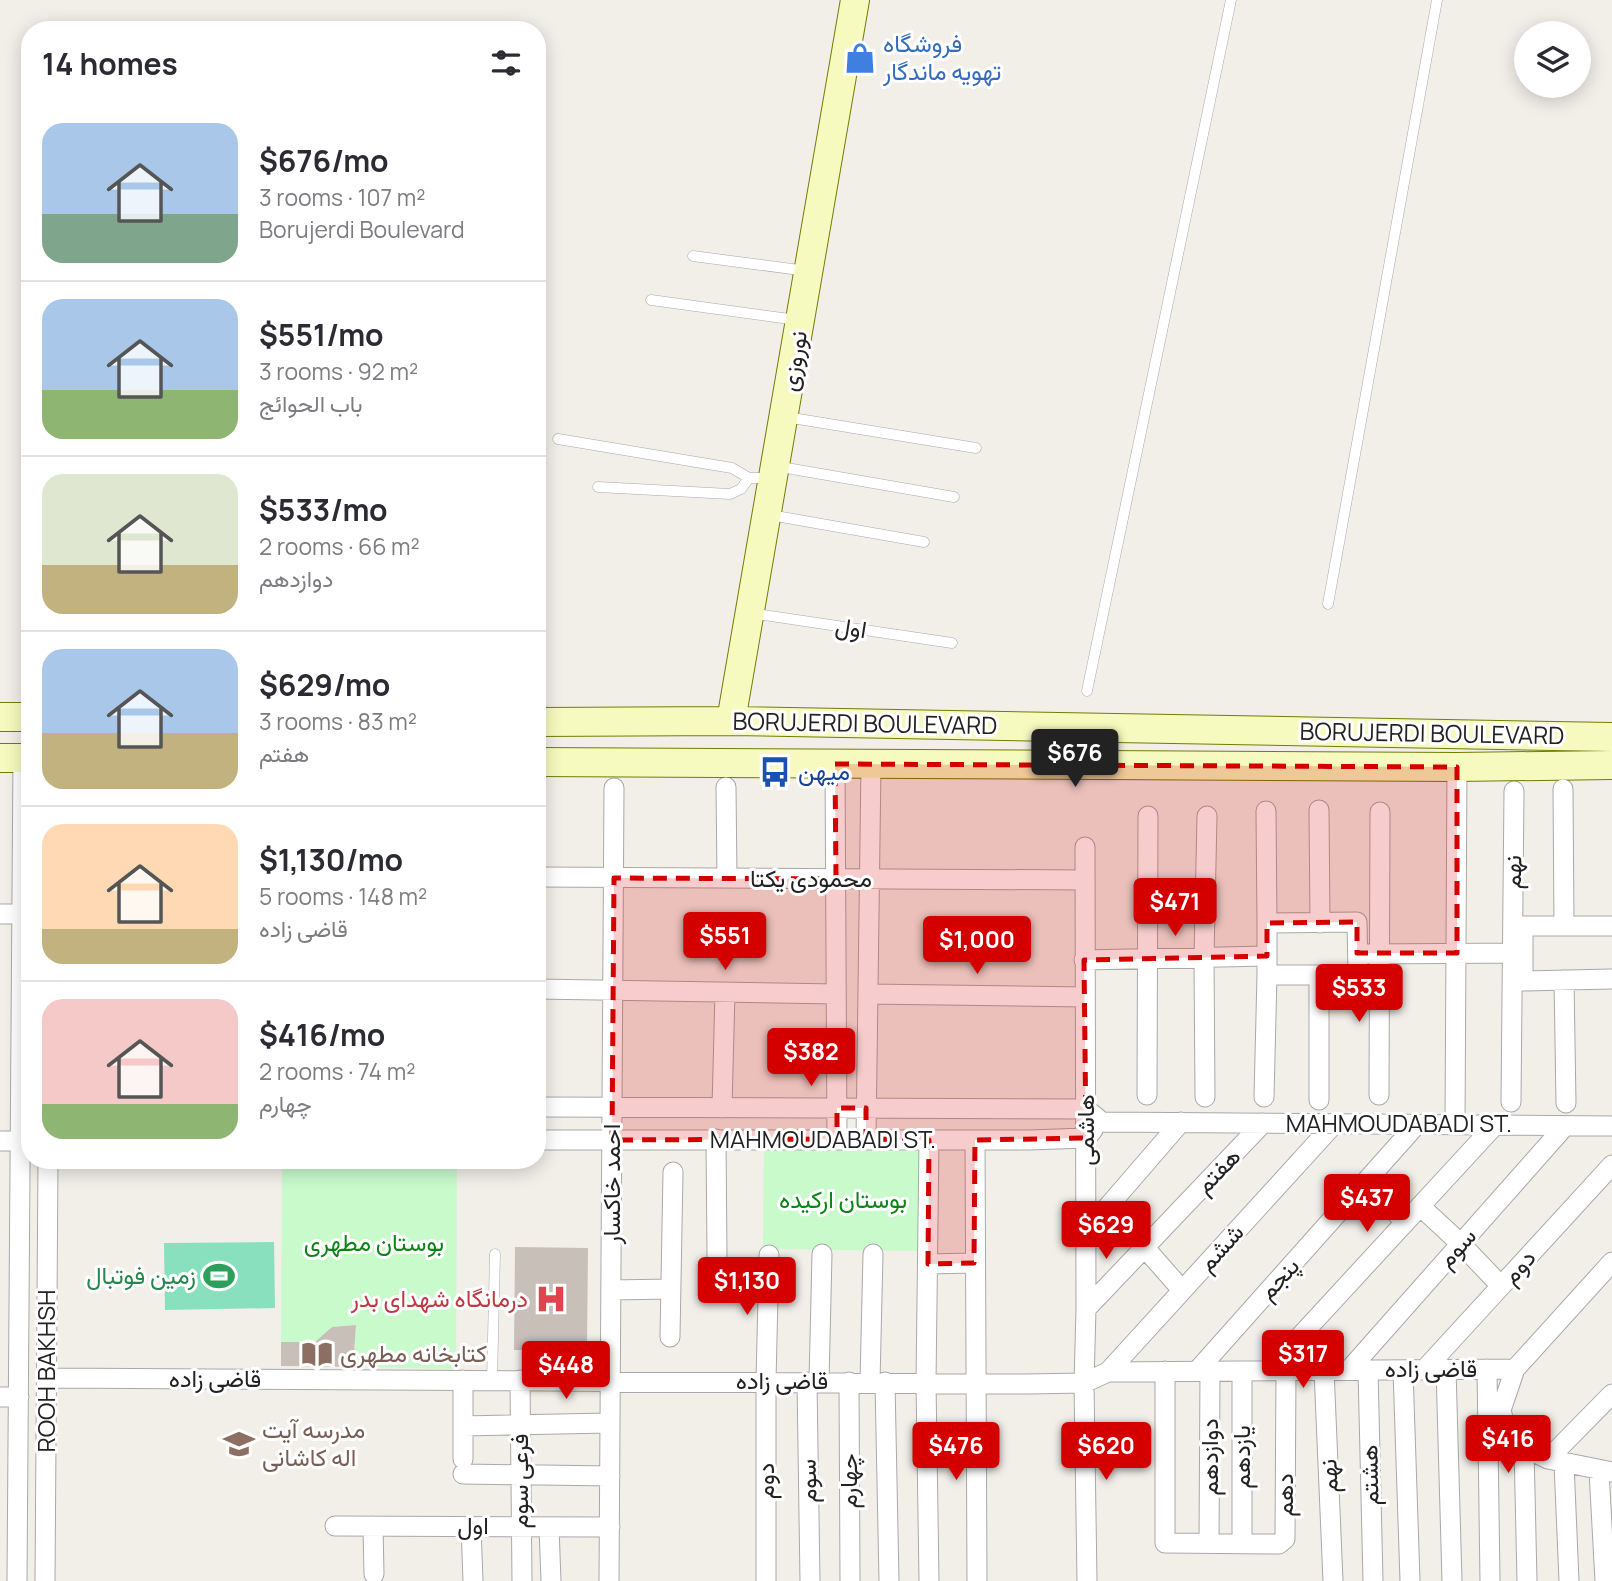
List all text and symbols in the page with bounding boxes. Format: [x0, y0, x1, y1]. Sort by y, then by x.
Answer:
map controls [1514, 21, 1591, 98]
button: layers [1514, 21, 1591, 98]
place label: فروشگاه تهویه ماندگار [882, 26, 1001, 87]
shop icon: فروشگاه تهویه ماندگار [843, 41, 877, 75]
text: 14 homes [42, 43, 178, 84]
icon: filters [487, 44, 525, 82]
text: $676/mo [259, 140, 389, 181]
icon: home [98, 151, 182, 235]
text: 3 rooms · 107 m² [259, 181, 425, 213]
text: Borujerdi Boulevard [259, 213, 465, 245]
text: $551/mo [259, 314, 384, 355]
icon: home [98, 327, 182, 411]
street label: نوروزی [771, 328, 814, 394]
text: 3 rooms · 92 m² [259, 355, 418, 387]
text: باب الحوائج [259, 387, 363, 419]
text: $533/mo [259, 489, 388, 530]
icon: home [98, 502, 182, 586]
text: 2 rooms · 66 m² [259, 530, 420, 562]
text: دوازدهم [259, 562, 333, 594]
street label: اول [833, 608, 869, 645]
text: $629/mo [259, 664, 390, 705]
icon: home [98, 677, 182, 761]
street label: BORUJERDI BOULEVARD [732, 704, 998, 741]
text: 3 rooms · 83 m² [259, 705, 417, 737]
street label: BORUJERDI BOULEVARD [1299, 714, 1565, 751]
pin: $676 [1034, 730, 1116, 789]
text: $676 [1047, 736, 1103, 768]
text: هفتم [259, 737, 309, 769]
place label: میهن [798, 754, 850, 787]
bus stop icon: میهن [758, 755, 792, 789]
text: $1,130/mo [259, 839, 403, 880]
icon: home [98, 852, 182, 936]
street label: نهم [1495, 855, 1529, 889]
street label: محمودی یکتا [750, 861, 872, 894]
pin: $471 [1134, 878, 1216, 938]
text: 5 rooms · 148 m² [259, 880, 427, 912]
text: $471 [1150, 885, 1200, 917]
text: قاضی زاده [259, 912, 348, 944]
pin: $551 [684, 912, 766, 972]
pin: $1,000 [920, 916, 1034, 976]
text: $551 [699, 919, 751, 951]
text: $1,000 [939, 923, 1015, 955]
pin: $533 [1318, 964, 1400, 1024]
text: $533 [1332, 971, 1386, 1003]
text: $416/mo [259, 1014, 385, 1055]
icon: home [98, 1027, 182, 1111]
pin: $382 [770, 1028, 852, 1088]
text: $382 [783, 1035, 839, 1067]
text: 2 rooms · 74 m² [259, 1055, 415, 1087]
text: چهارم [259, 1087, 312, 1119]
street label: هاشمی [1068, 1094, 1101, 1166]
street label: MAHMOUDABADI ST. [1286, 1106, 1512, 1139]
street label: MAHMOUDABADI ST. [710, 1122, 936, 1155]
street label: احمد خاکسار [594, 1124, 627, 1245]
street label: هفتم [1187, 1140, 1248, 1201]
pin: $437 [1326, 1174, 1408, 1234]
text: $437 [1340, 1181, 1394, 1213]
park label: بوستان ارکیده [779, 1182, 907, 1215]
pin: $629 [1065, 1202, 1147, 1261]
text: $629 [1078, 1208, 1134, 1240]
street label: ششم [1189, 1216, 1251, 1279]
street label: سوم [1429, 1220, 1484, 1275]
park label: بوستان مطهری [304, 1225, 444, 1258]
street label: دوم [1493, 1241, 1543, 1291]
street label: پنجم [1250, 1249, 1307, 1307]
place label: زمین فوتبال [86, 1258, 196, 1291]
pin: $1,130 [690, 1258, 804, 1317]
sports icon: زمین فوتبال [202, 1259, 236, 1293]
text: $1,130 [714, 1264, 780, 1296]
place label: درمانگاه شهدای بدر [350, 1281, 528, 1314]
hospital icon: درمانگاه شهدای بدر [534, 1282, 568, 1316]
street label: ROOH BAKHSH [29, 1290, 62, 1452]
pin: $317 [1262, 1330, 1344, 1390]
place label: کتابخانه مطهری [340, 1336, 487, 1369]
library icon: کتابخانه مطهری [300, 1337, 334, 1371]
text: $317 [1278, 1337, 1328, 1369]
pin: $448 [525, 1342, 607, 1401]
text: $448 [538, 1348, 594, 1380]
street label: قاضی زاده [1385, 1351, 1477, 1384]
street label: قاضی زاده [169, 1361, 261, 1394]
street label: قاضی زاده [736, 1363, 828, 1396]
place label: مدرسه آیت اله کاشانی [262, 1412, 365, 1473]
pin: $416 [1467, 1416, 1549, 1475]
street label: دوازدهم [1192, 1418, 1226, 1496]
pin: $476 [915, 1422, 997, 1482]
pin: $620 [1065, 1422, 1147, 1482]
text: $416 [1482, 1422, 1534, 1454]
street label: یازدهم [1224, 1425, 1258, 1489]
school or university icon: مدرسه آیت اله کاشانی [222, 1427, 256, 1461]
text: $476 [928, 1429, 984, 1461]
text: $620 [1077, 1429, 1135, 1461]
street label: فرعی سوم [502, 1433, 536, 1529]
street label: هشتم [1351, 1444, 1387, 1506]
street label: چهارم [831, 1454, 865, 1508]
street label: نهم [1310, 1458, 1346, 1494]
street label: سوم [790, 1459, 824, 1503]
street label: دوم [748, 1463, 782, 1499]
street label: دهم [1267, 1473, 1301, 1517]
street label: اول [457, 1508, 489, 1541]

